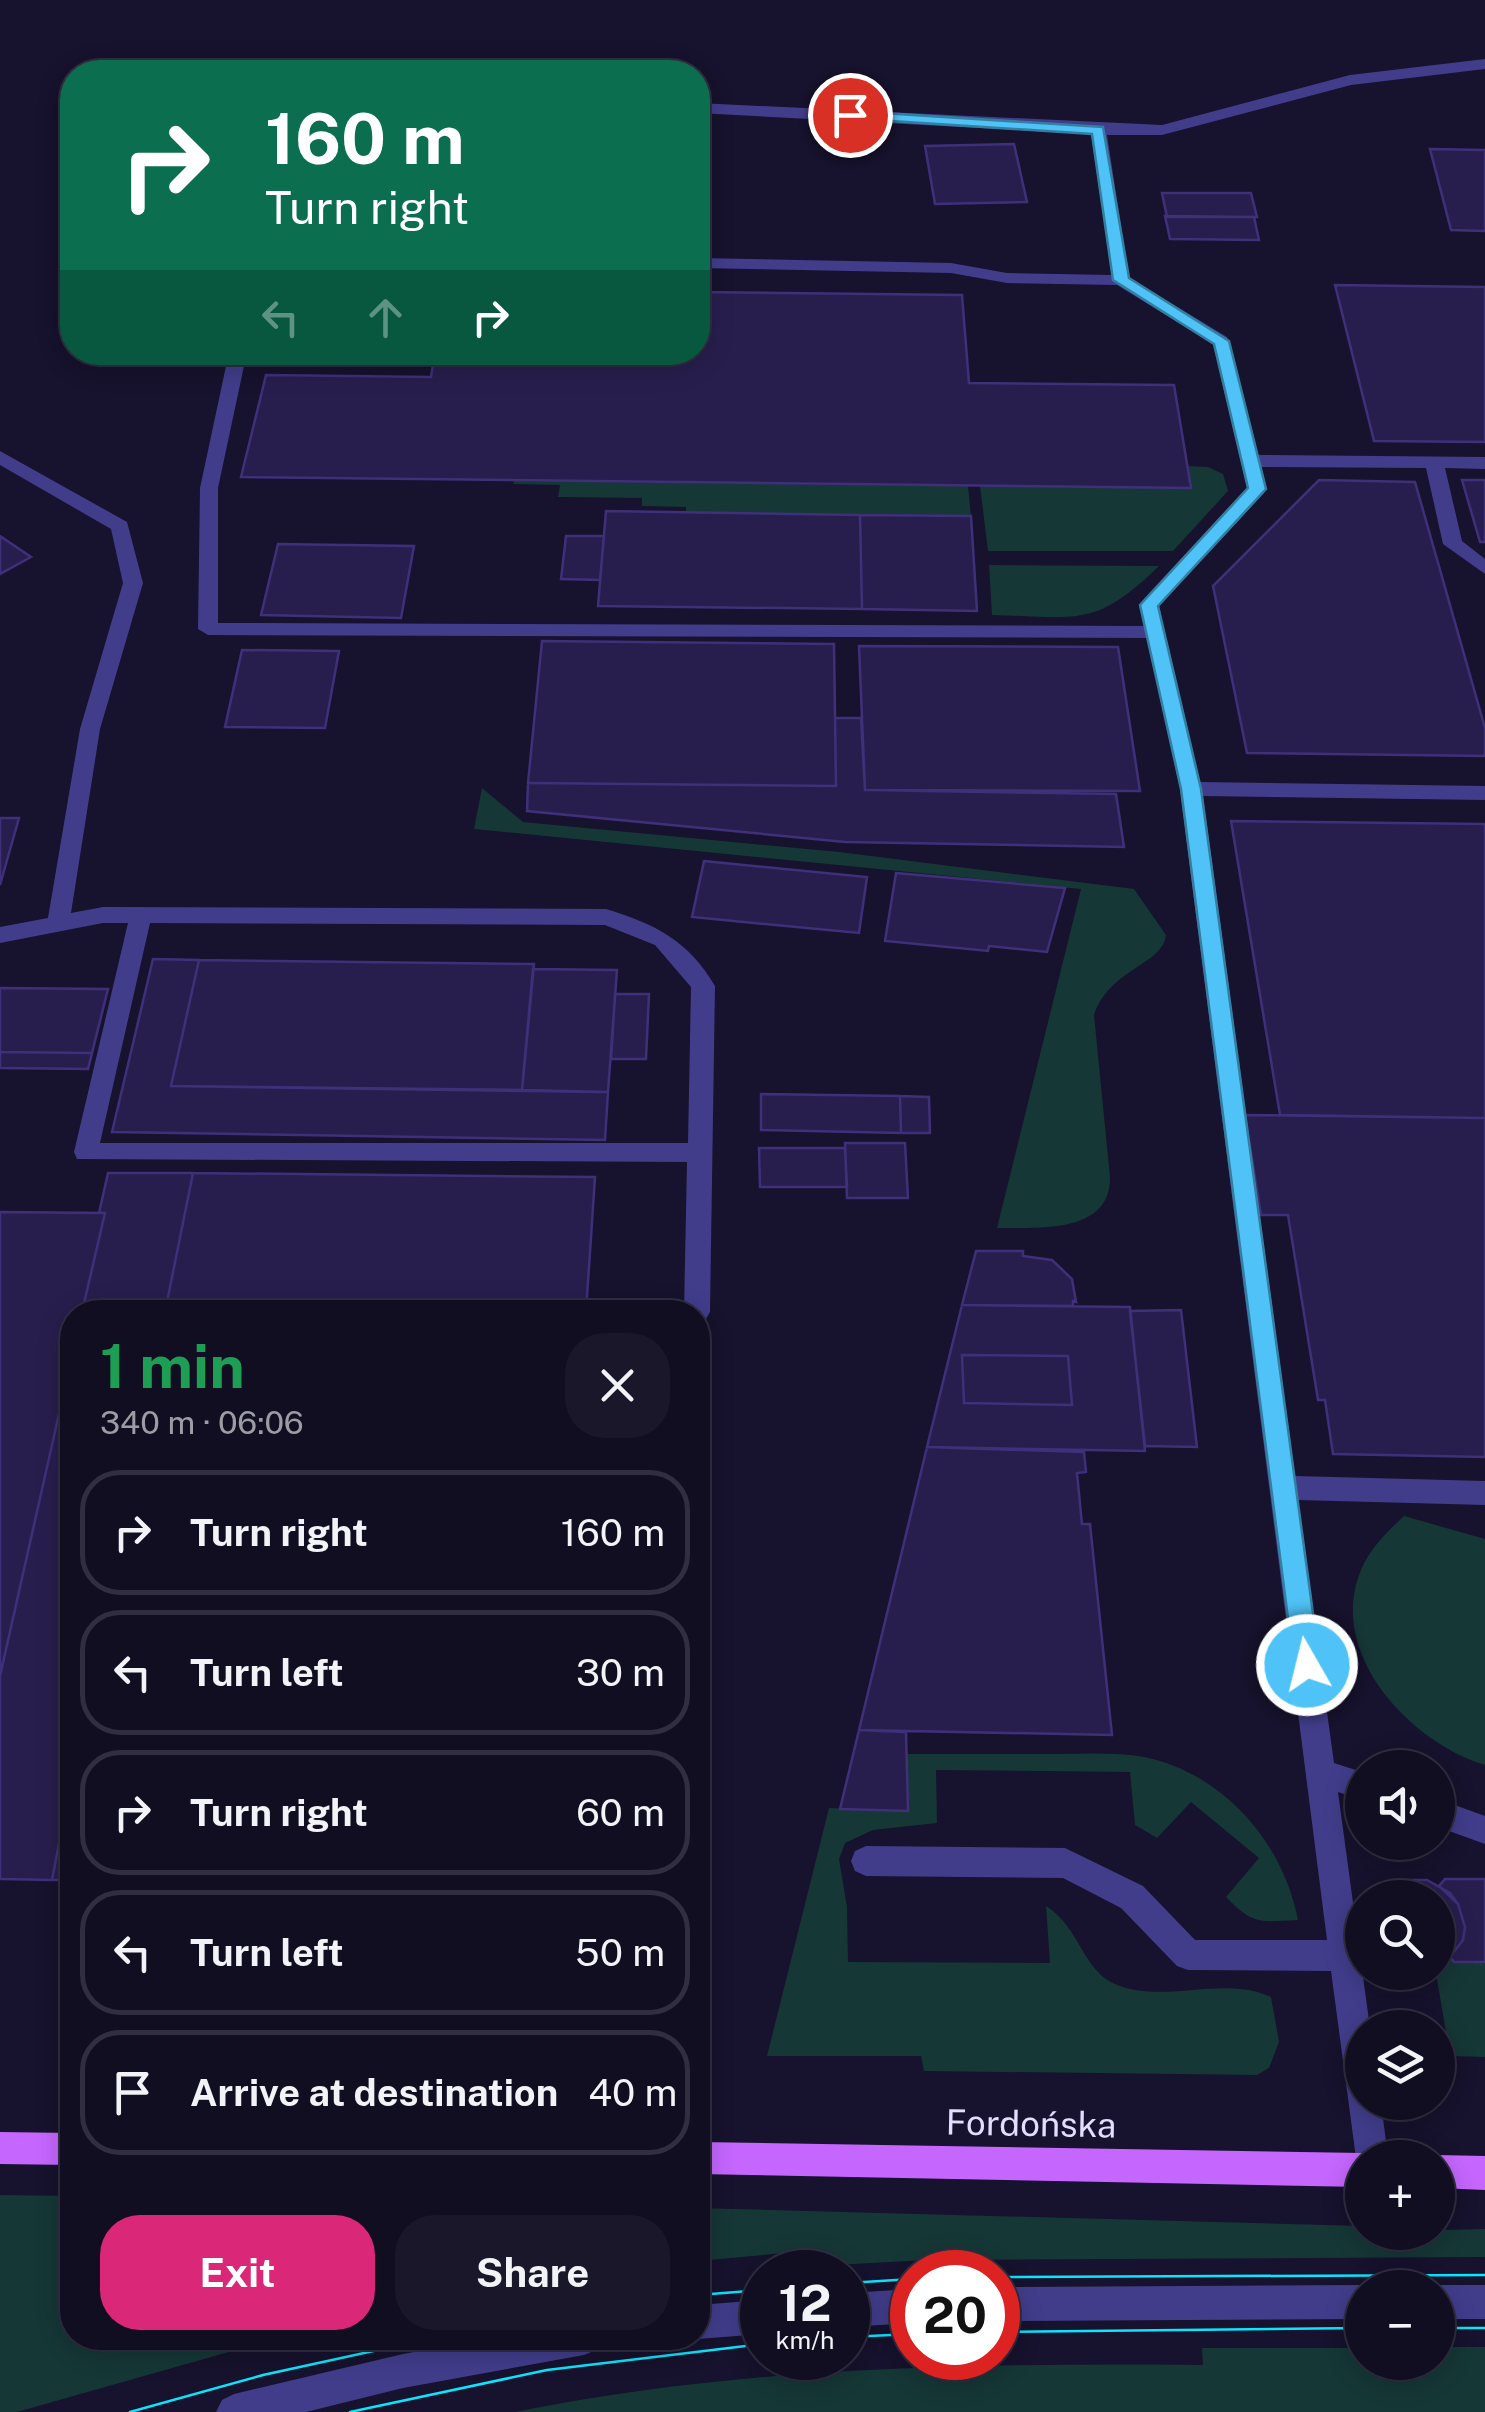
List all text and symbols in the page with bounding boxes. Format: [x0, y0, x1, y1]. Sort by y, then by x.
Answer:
pin [808, 73, 893, 158]
icon: arrive [823, 88, 878, 143]
text: 160 m [265, 97, 465, 180]
icon: right [100, 100, 230, 230]
text: Turn right [265, 181, 469, 234]
icon: left [253, 290, 308, 345]
icon: ahead [358, 290, 413, 345]
icon: right [463, 290, 518, 345]
text: 1 min [100, 1331, 245, 1402]
button: close [565, 1333, 670, 1438]
text: 340 m · 06:06 [100, 1404, 304, 1441]
icon: right [105, 1505, 160, 1560]
text: Turn right [190, 1510, 368, 1555]
text: 160 m [561, 1510, 665, 1555]
position arrow [1255, 1613, 1359, 1717]
icon: left [105, 1645, 160, 1700]
text: Turn left [190, 1650, 344, 1695]
text: 30 m [576, 1650, 665, 1695]
map controls [1345, 1750, 1455, 2380]
button: sound [1345, 1750, 1455, 1860]
icon: right [105, 1785, 160, 1840]
text: Turn right [190, 1790, 368, 1835]
text: 60 m [576, 1790, 665, 1835]
button: search [1345, 1880, 1455, 1990]
icon: left [105, 1925, 160, 1980]
text: Turn left [190, 1930, 344, 1975]
text: 50 m [575, 1930, 665, 1975]
button: layers [1345, 2010, 1455, 2120]
icon: arrive [105, 2065, 160, 2120]
text: Arrive at destination [190, 2070, 558, 2115]
text: 40 m [588, 2070, 677, 2115]
street label: Fordońska [945, 2102, 1117, 2145]
button: + [1345, 2140, 1455, 2250]
button: Exit [100, 2215, 375, 2330]
button: Share [395, 2215, 670, 2330]
speed limit sign: 20 [890, 2250, 1020, 2380]
button: − [1345, 2270, 1455, 2380]
text: 12 [778, 2273, 832, 2332]
text: km/h [776, 2325, 834, 2355]

